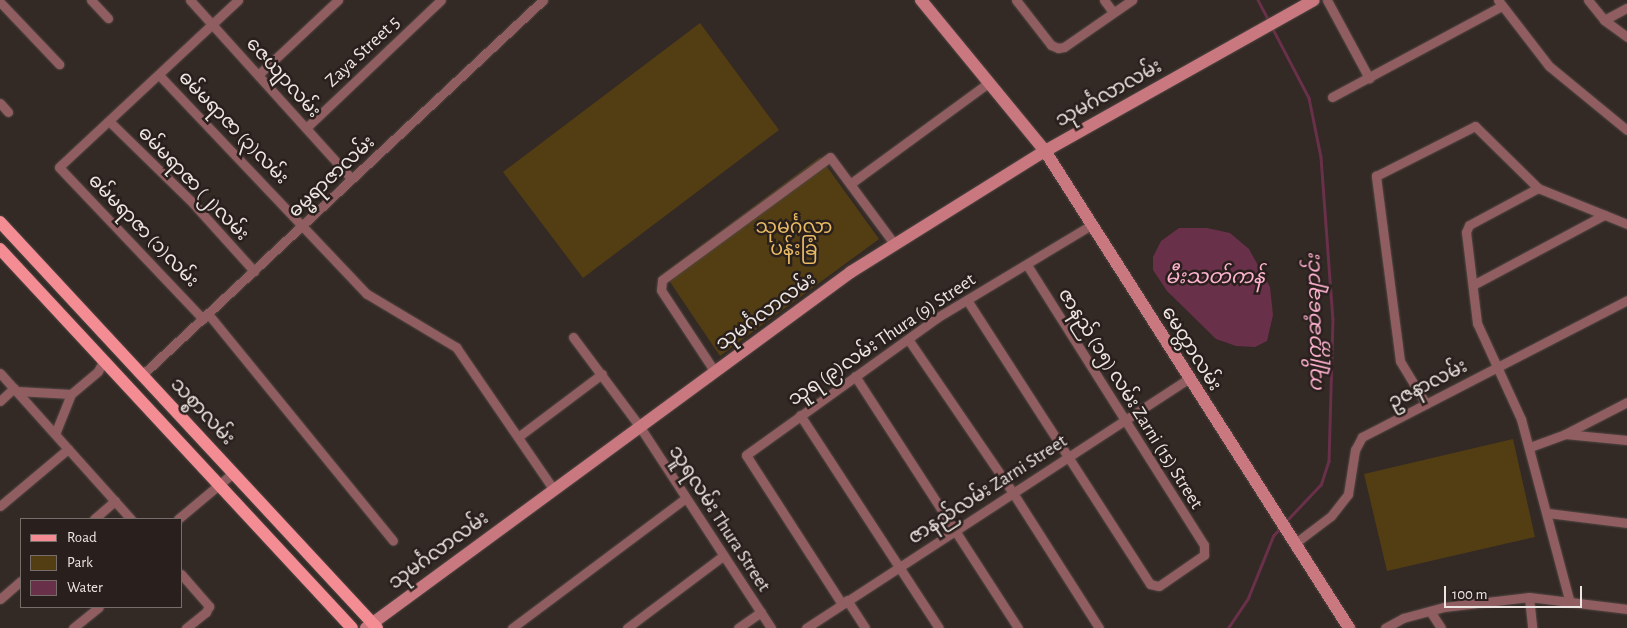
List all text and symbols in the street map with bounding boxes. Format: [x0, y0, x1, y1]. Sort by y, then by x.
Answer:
street label: Zaya Street 5 [321, 12, 405, 92]
street label: ဇေယျာလမ်း [241, 33, 325, 123]
street label: သုမင်္ဂလာလမ်း [1052, 55, 1166, 133]
street label: ဓမ်မရာဇာ (၃)လမ်း [173, 67, 293, 189]
street label: ဓမ်မရာဇာ (၂)လမ်း [133, 122, 253, 246]
street label: ဓမ္မရာဇာလမ်း [284, 131, 380, 223]
street label: ဓမ်မရာဇာ (၁)လမ်း [83, 170, 203, 292]
park label: သုမင်္ဂလာ ပန်းခြံ [756, 217, 832, 261]
water label: ကျိုက္ကဆံချောင်း [1302, 254, 1328, 392]
water label: မီးသတ်ကန် [1165, 265, 1265, 289]
street label: သုမင်္ဂလာလမ်း [712, 268, 820, 356]
street label: သူရ (၉)လမ်း Thura (9) Street [784, 269, 980, 411]
street label: ဇာနည် (၁၅) လမ်း Zarni (15) Street [1053, 285, 1207, 513]
street label: မေတ္တာလမ်း [1156, 303, 1226, 395]
street label: ဥဇနာလမ်း [1385, 355, 1471, 415]
street label: သစ္စာလမ်း [165, 374, 239, 450]
street label: ဇာနည်လမ်း Zarni Street [904, 430, 1072, 550]
street label: သူရလမ်း Thura Street [663, 442, 775, 596]
street label: သုမင်္ဂလာလမ်း [385, 507, 493, 595]
legend [20, 518, 182, 608]
text: Road [67, 530, 97, 545]
text: Park [67, 555, 93, 570]
scale bar [1447, 576, 1584, 608]
text: Water [67, 580, 103, 595]
text: 100 m [1452, 587, 1487, 602]

